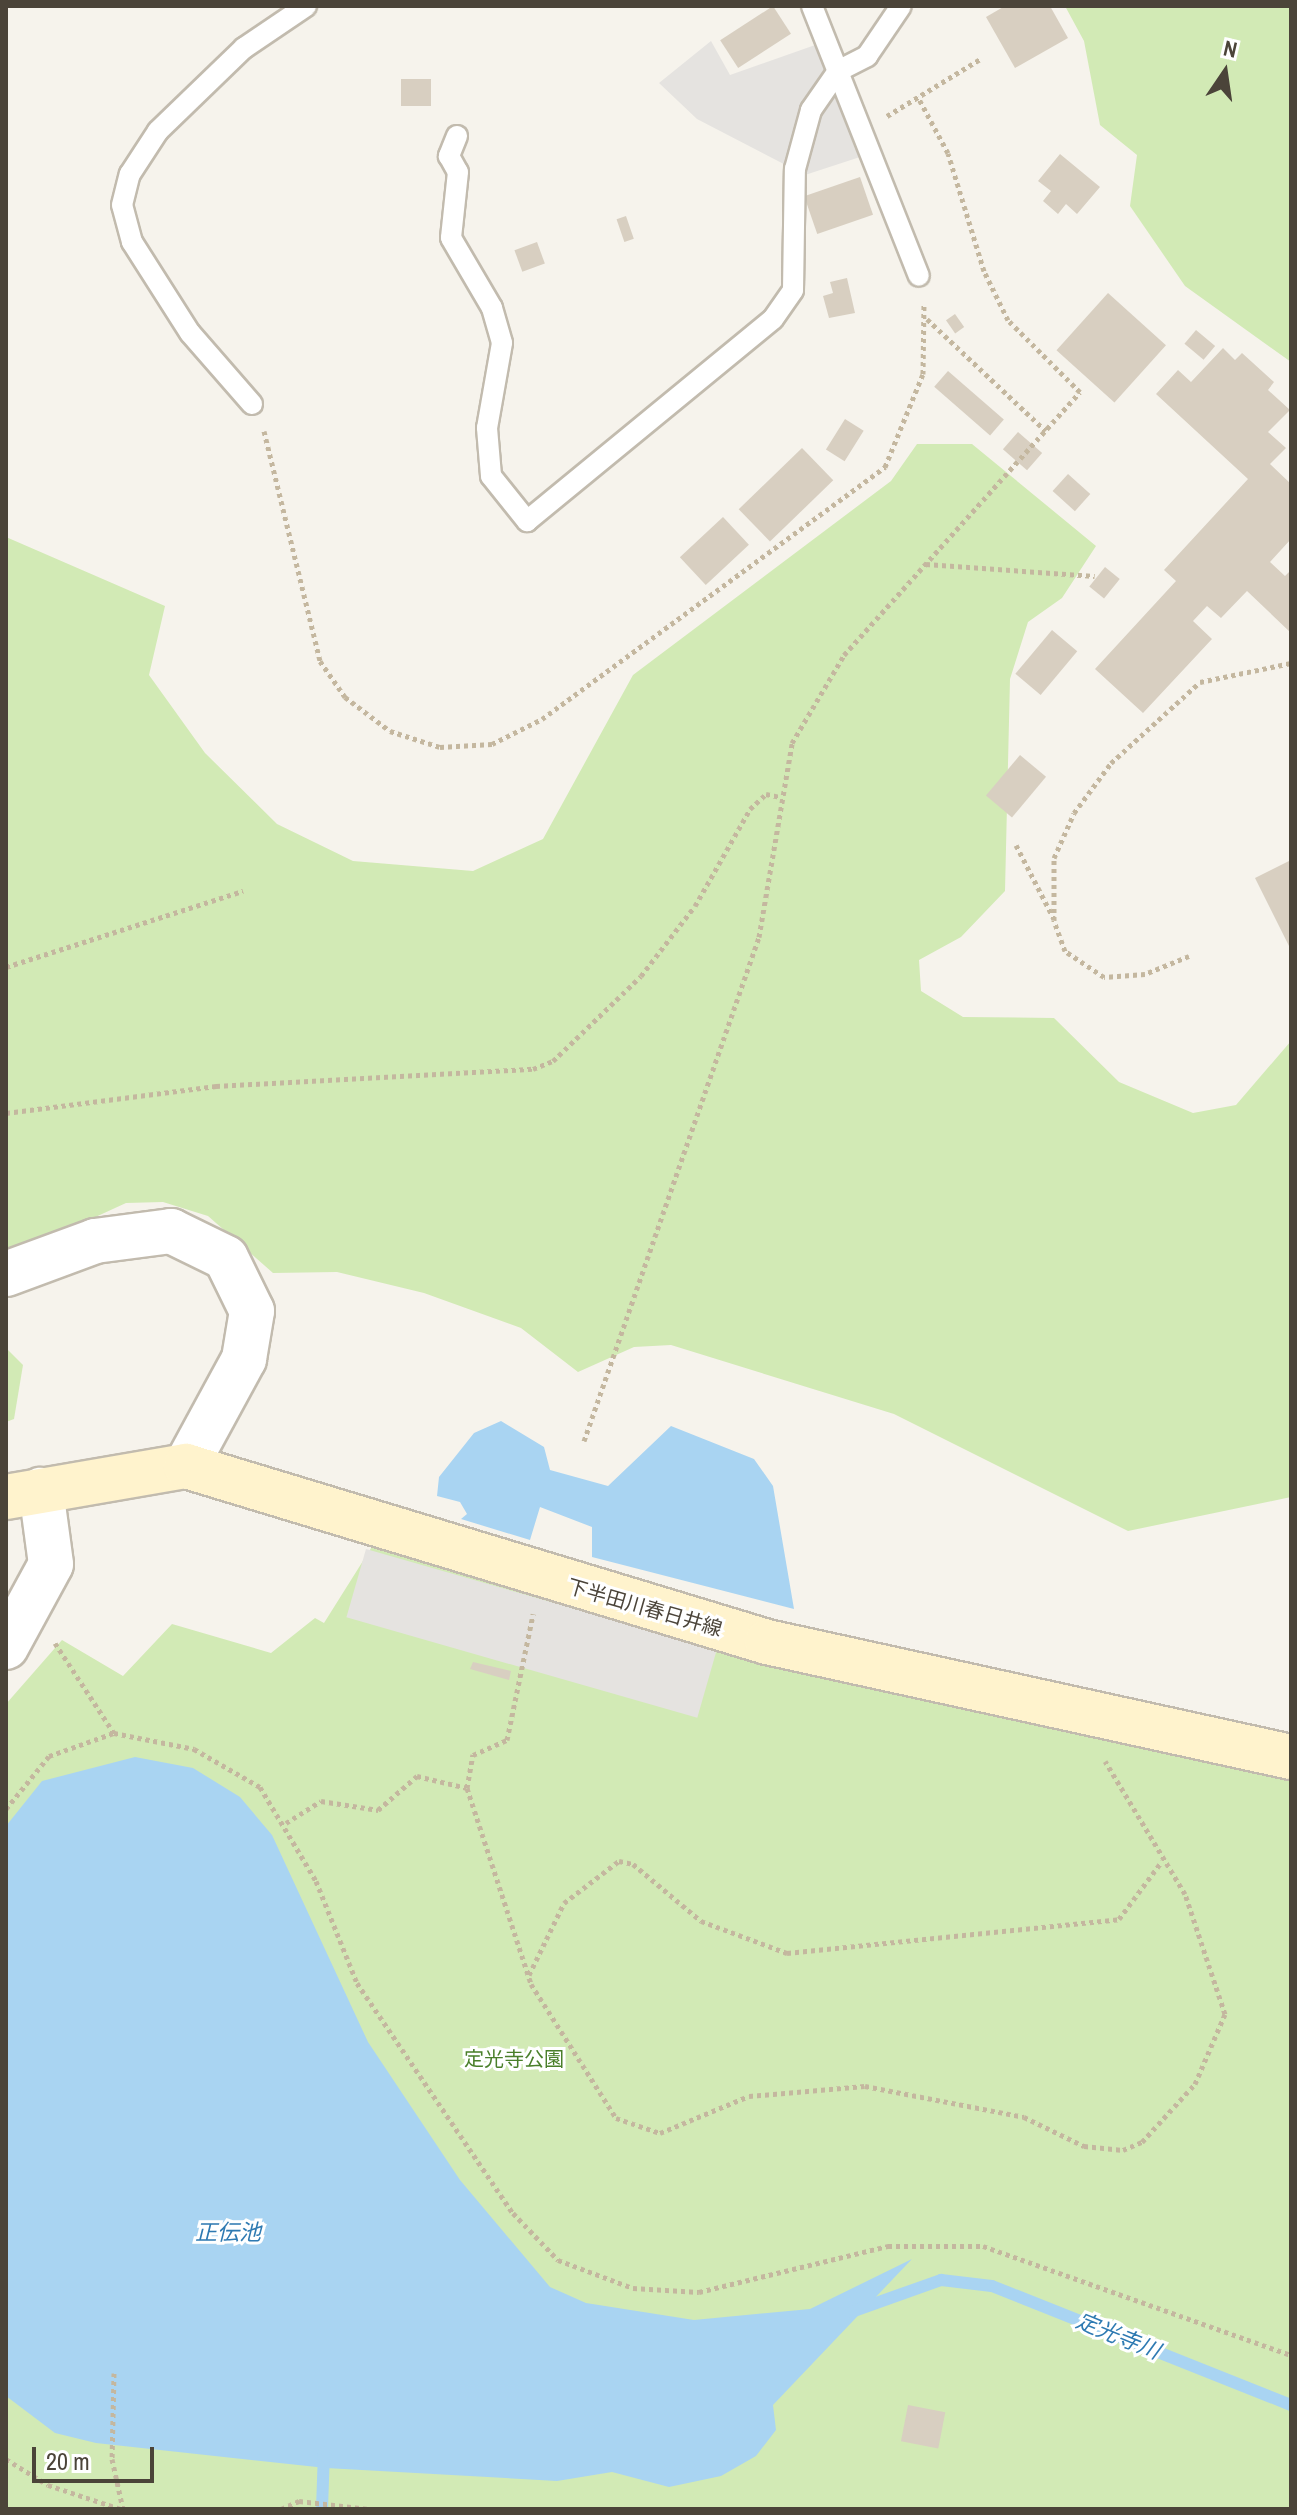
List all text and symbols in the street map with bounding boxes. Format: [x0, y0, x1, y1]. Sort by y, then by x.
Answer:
north arrow [1185, 32, 1265, 112]
text: N [1221, 33, 1240, 65]
street label: 下半田川春日井線 [565, 1573, 725, 1641]
park label: 定光寺公園 [464, 2046, 564, 2070]
water label: 正伝池 [195, 2220, 261, 2246]
water label: 定光寺川 [1072, 2307, 1164, 2365]
scale bar [36, 2431, 158, 2481]
text: 20 m [46, 2445, 90, 2477]

